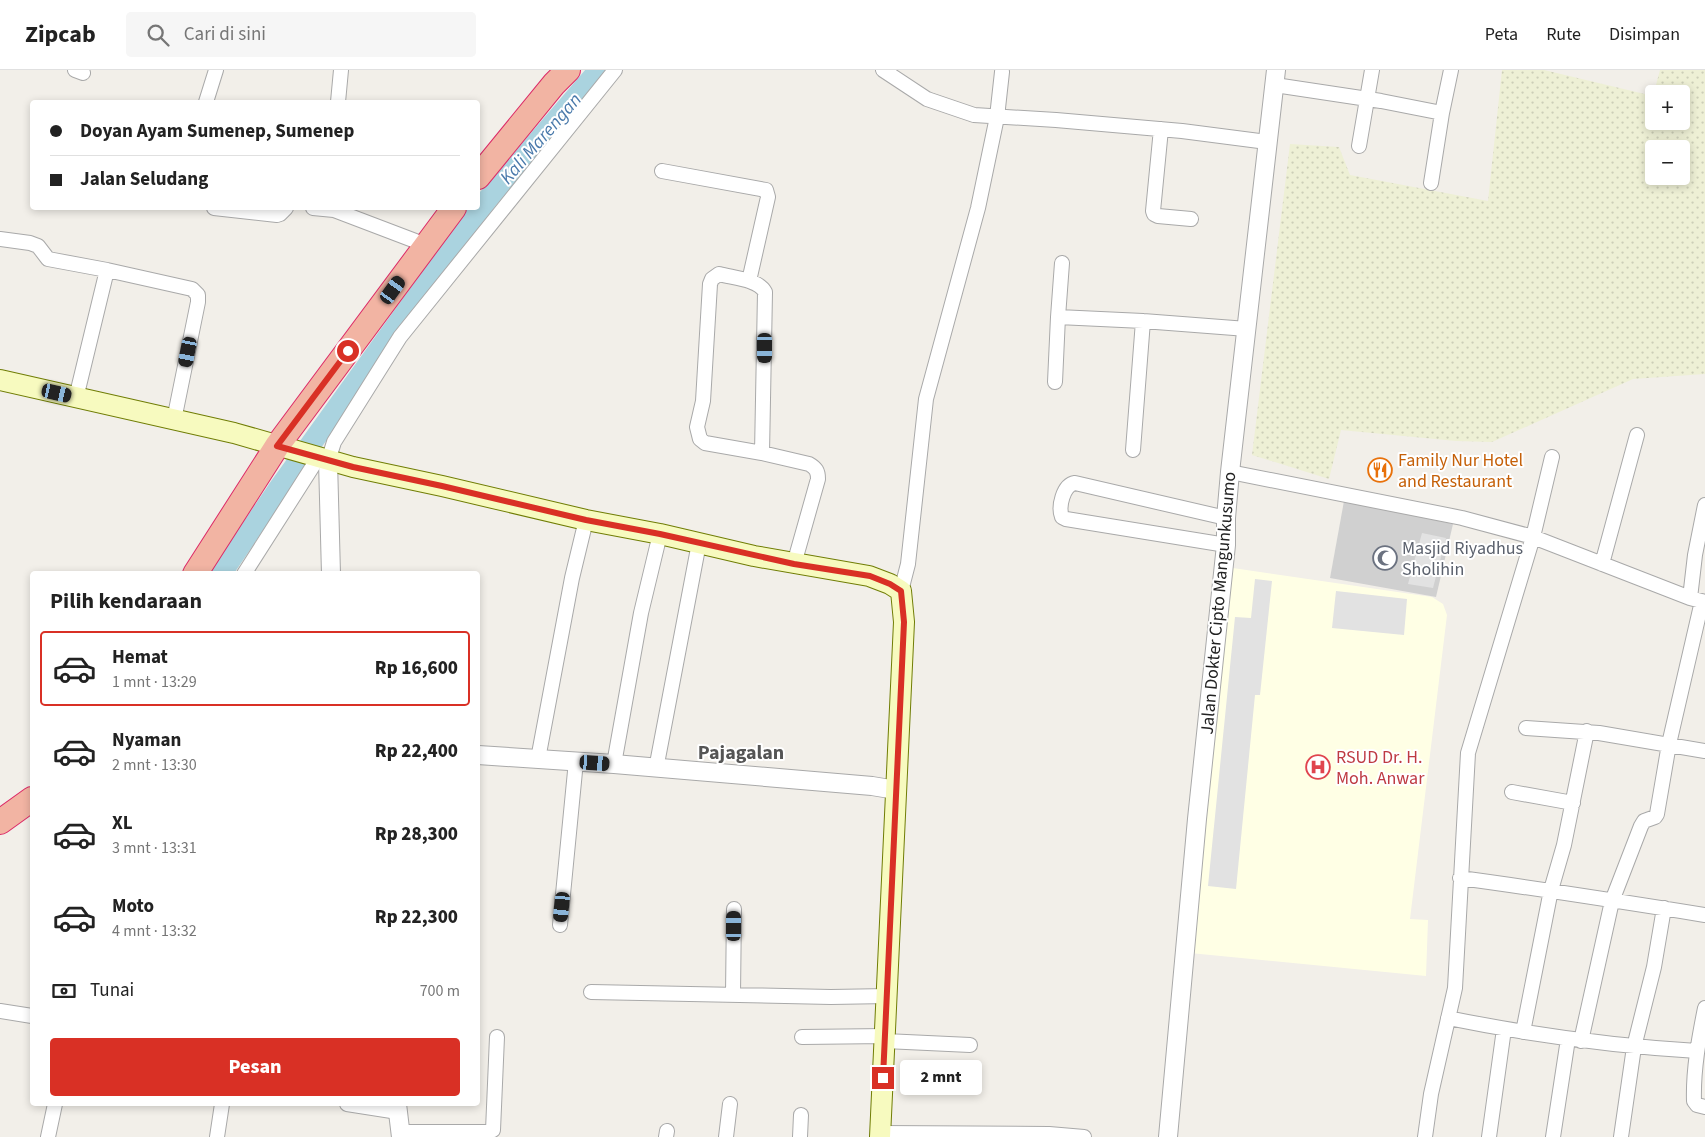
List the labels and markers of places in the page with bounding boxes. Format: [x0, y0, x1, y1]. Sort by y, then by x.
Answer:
place label: Family Nur Hotel and Restaurant [1398, 448, 1523, 494]
restaurant icon: Family Nur Hotel and Restaurant [1367, 457, 1393, 483]
place label: Masjid Riyadhus Sholihin [1402, 536, 1523, 582]
mosque icon: Masjid Riyadhus Sholihin [1372, 545, 1398, 571]
place label: RSUD Dr. H. Moh. Anwar [1336, 745, 1425, 791]
hospital icon: RSUD Dr. H. Moh. Anwar [1305, 754, 1331, 780]

